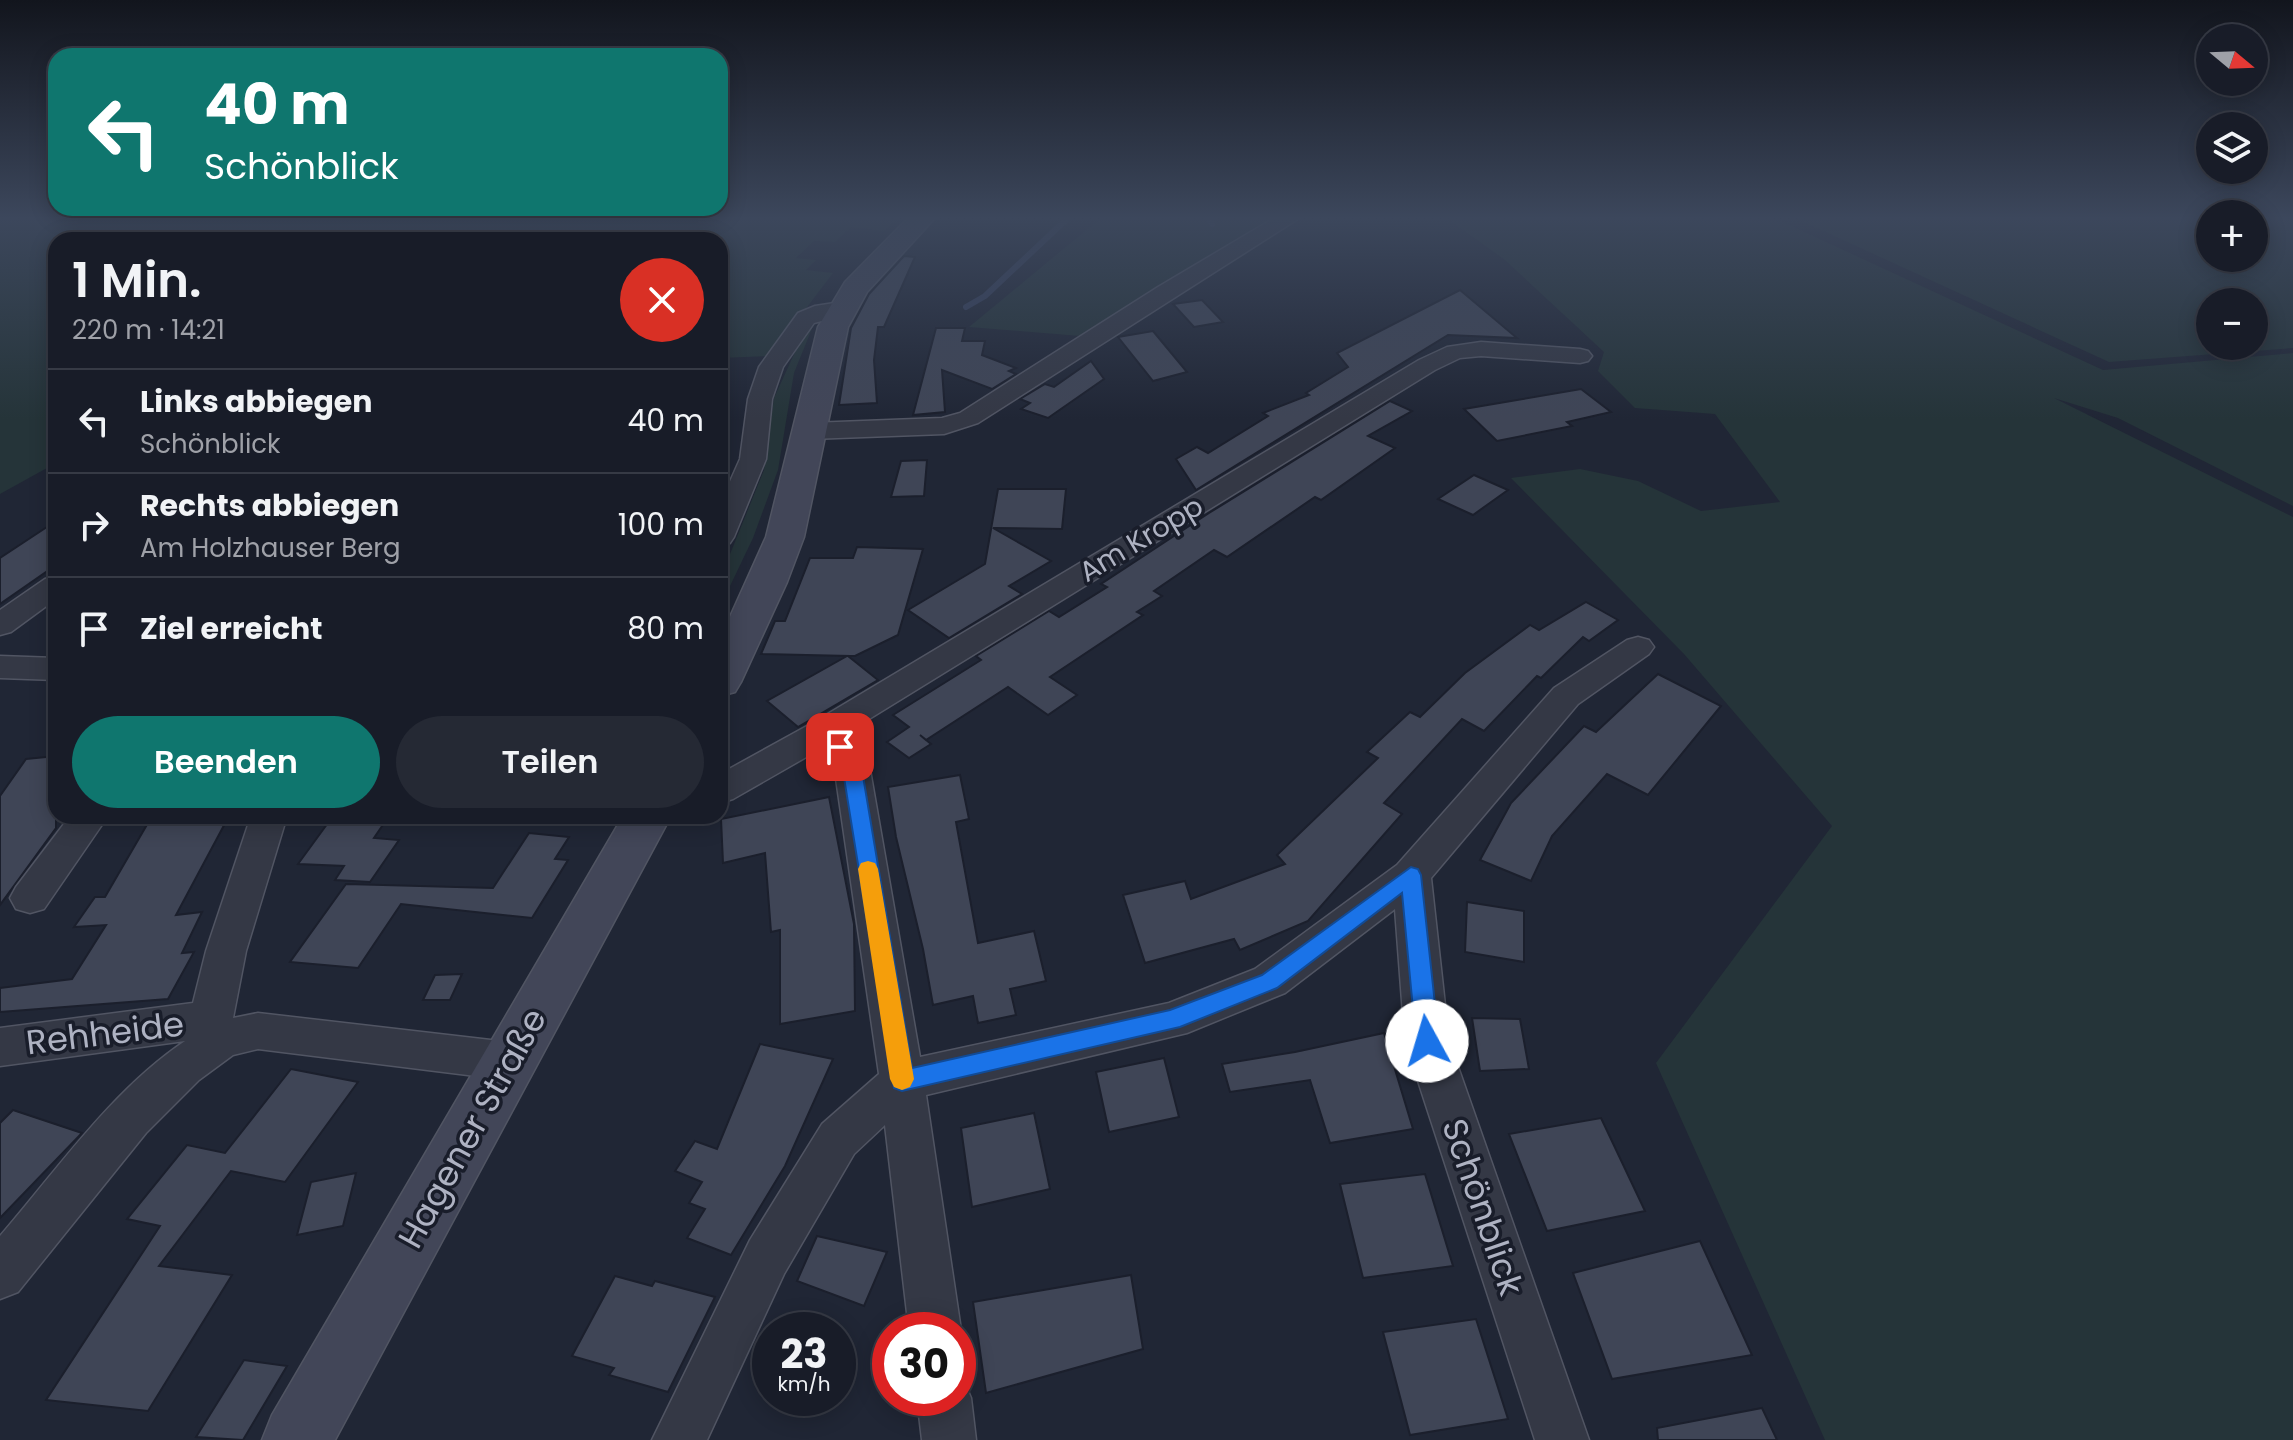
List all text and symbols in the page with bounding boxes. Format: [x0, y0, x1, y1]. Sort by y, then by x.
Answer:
north arrow [2196, 24, 2268, 96]
map controls [2196, 24, 2268, 360]
text: 40 m [204, 65, 350, 144]
icon: left [72, 80, 176, 184]
button: layers [2196, 112, 2268, 184]
text: Schönblick [204, 141, 399, 192]
button: + [2196, 200, 2268, 272]
text: 1 Min. [72, 247, 202, 314]
button: close [620, 258, 704, 342]
button: − [2196, 288, 2268, 360]
text: 220 m · 14:21 [72, 312, 225, 348]
text: Links abbiegen [140, 380, 373, 423]
icon: left [72, 399, 116, 443]
text: 40 m [627, 399, 704, 442]
text: Schönblick [140, 426, 281, 462]
text: Rechts abbiegen [140, 484, 399, 527]
street label: Am Kropp [1072, 487, 1210, 591]
icon: right [72, 503, 116, 547]
text: 100 m [618, 503, 704, 546]
text: Am Holzhauser Berg [140, 530, 401, 566]
icon: arrive [72, 607, 116, 651]
text: Ziel erreicht [140, 607, 322, 650]
text: 80 m [627, 607, 704, 650]
pin [806, 713, 874, 781]
button: Beenden [72, 716, 380, 808]
button: Teilen [396, 716, 704, 808]
icon: arrive [818, 725, 862, 769]
street label: Hagener Straße [386, 999, 558, 1257]
position arrow [1385, 999, 1469, 1083]
street label: Rehheide [23, 1000, 187, 1066]
street label: Schönblick [1430, 1112, 1536, 1302]
speed limit sign: 30 [872, 1312, 976, 1416]
text: 23 [780, 1326, 828, 1382]
text: km/h [777, 1370, 831, 1398]

